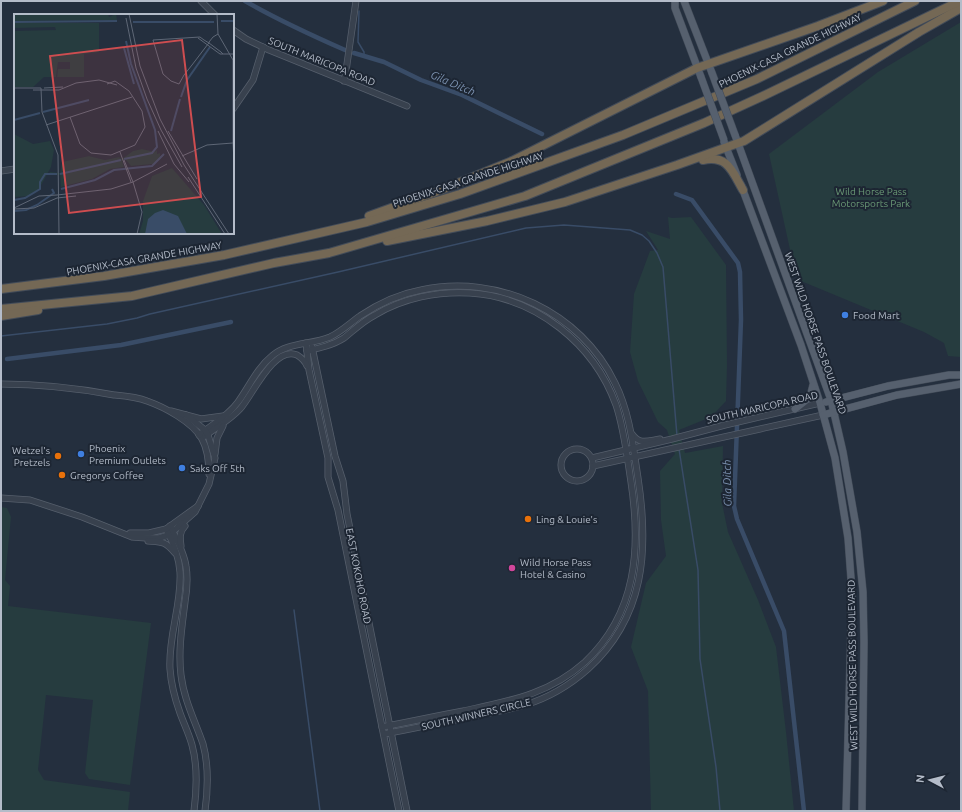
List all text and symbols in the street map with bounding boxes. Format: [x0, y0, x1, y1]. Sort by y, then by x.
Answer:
street label: PHOENIX-CASA GRANDE HIGHWAY [717, 11, 864, 90]
inset map [14, 14, 234, 234]
street label: SOUTH MARICOPA ROAD [267, 35, 377, 88]
water label: Gila Ditch [429, 68, 477, 98]
street label: PHOENIX-CASA GRANDE HIGHWAY [392, 150, 545, 209]
park label: Wild Horse Pass Motorsports Park [832, 186, 910, 209]
street label: PHOENIX-CASA GRANDE HIGHWAY [66, 239, 223, 278]
street label: WEST WILD HORSE PASS BOULEVARD [783, 251, 848, 416]
marker: Food Mart [840, 310, 850, 320]
place label: Food Mart [853, 310, 900, 321]
street label: SOUTH MARICOPA ROAD [705, 389, 819, 426]
place label: Phoenix Premium Outlets [89, 443, 166, 466]
place label: Wetzel's Pretzels [12, 445, 50, 468]
marker: Phoenix Premium Outlets [76, 449, 86, 459]
marker: Wetzel's Pretzels [53, 451, 63, 461]
water label: Gila Ditch [721, 459, 733, 507]
marker: Saks Off 5th [177, 463, 187, 473]
place label: Saks Off 5th [190, 463, 245, 474]
marker: Gregorys Coffee [57, 470, 67, 480]
place label: Gregorys Coffee [70, 470, 144, 481]
marker: Ling & Louie's [523, 514, 533, 524]
place label: Ling & Louie's [536, 514, 597, 525]
street label: EAST KOKOHO ROAD [344, 527, 373, 625]
place label: Wild Horse Pass Hotel & Casino [520, 557, 591, 580]
marker: Wild Horse Pass Hotel & Casino [507, 563, 517, 573]
street label: WEST WILD HORSE PASS BOULEVARD [846, 580, 859, 750]
street label: SOUTH WINNERS CIRCLE [420, 696, 532, 732]
north arrow [910, 760, 950, 800]
text: N [914, 774, 927, 784]

